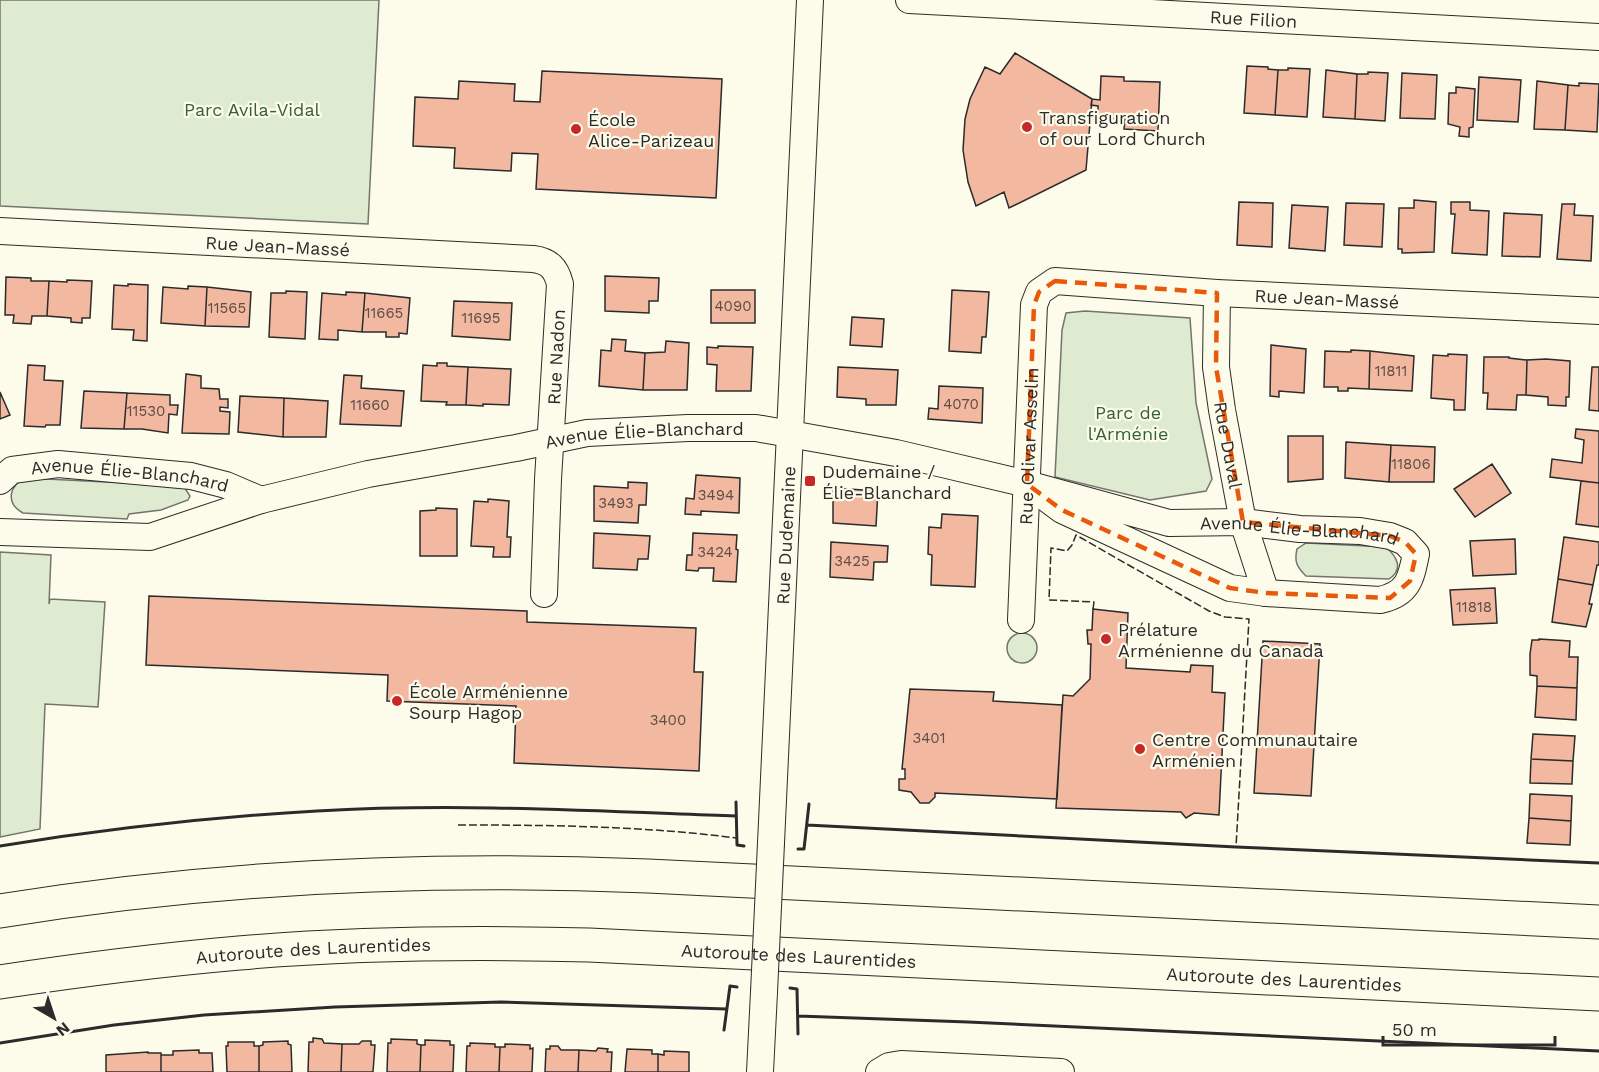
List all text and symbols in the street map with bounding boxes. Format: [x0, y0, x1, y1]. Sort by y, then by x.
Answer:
street label: Rue Filion [1209, 6, 1298, 31]
park label: Parc Avila-Vidal [184, 99, 321, 120]
place label: Transfiguration of our Lord Church [1039, 107, 1206, 149]
place label: École Alice-Parizeau [588, 109, 714, 151]
marker: Transfiguration of our Lord Church [1020, 120, 1034, 134]
marker: École Alice-Parizeau [569, 122, 583, 136]
street label: Rue Jean-Massé [205, 231, 350, 260]
street label: Rue Jean-Massé [1254, 284, 1400, 312]
house number: 4090 [714, 297, 752, 315]
house number: 11565 [208, 299, 246, 317]
house number: 11665 [365, 304, 403, 322]
house number: 11695 [462, 309, 500, 327]
street label: Rue Nadon [543, 309, 569, 405]
house number: 11811 [1375, 362, 1407, 380]
street label: Rue Olivar Asselin [1014, 367, 1042, 525]
house number: 4070 [943, 395, 979, 413]
house number: 11660 [350, 396, 390, 414]
street label: Rue Duval [1210, 400, 1247, 491]
house number: 11530 [127, 402, 165, 420]
park label: Parc de l'Arménie [1088, 402, 1168, 444]
street label: Avenue Élie-Blanchard [543, 418, 744, 452]
street label: Avenue Élie-Blanchard [29, 453, 231, 496]
house number: 11806 [1391, 455, 1431, 473]
place label: Dudemaine / Élie-Blanchard [822, 461, 952, 503]
street label: Rue Dudemaine [772, 465, 799, 605]
marker: Dudemaine / Élie-Blanchard [803, 474, 817, 488]
house number: 3494 [698, 486, 734, 504]
house number: 3493 [598, 494, 634, 512]
street label: Avenue Élie-Blanchard [1200, 511, 1402, 549]
house number: 3424 [697, 543, 733, 561]
house number: 3425 [834, 552, 870, 570]
house number: 11818 [1456, 598, 1492, 616]
place label: Prélature Arménienne du Canada [1118, 619, 1324, 661]
marker: Prélature Arménienne du Canada [1099, 632, 1113, 646]
place label: École Arménienne Sourp Hagop [409, 681, 568, 723]
marker: École Arménienne Sourp Hagop [390, 694, 404, 708]
house number: 3400 [650, 711, 686, 729]
house number: 3401 [912, 729, 946, 747]
place label: Centre Communautaire Arménien [1152, 729, 1358, 771]
marker: Centre Communautaire Arménien [1133, 742, 1147, 756]
street label: Autoroute des Laurentides [195, 933, 431, 968]
street label: Autoroute des Laurentides [680, 939, 917, 971]
street label: Autoroute des Laurentides [1166, 963, 1402, 995]
north arrow [24, 988, 84, 1048]
scale bar [1383, 1009, 1556, 1047]
text: N [53, 1018, 74, 1040]
text: 50 m [1392, 1019, 1437, 1040]

